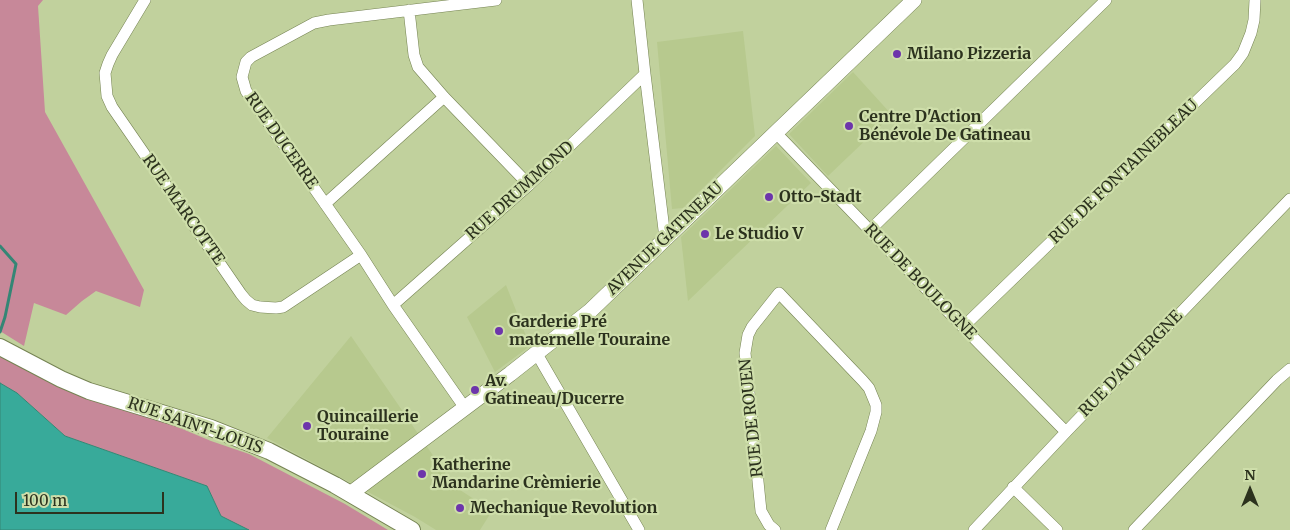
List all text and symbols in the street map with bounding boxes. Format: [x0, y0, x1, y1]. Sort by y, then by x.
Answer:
place label: Milano Pizzeria [907, 44, 1031, 64]
marker: Milano Pizzeria [891, 48, 903, 60]
street label: RUE DUCERRE [241, 89, 321, 193]
street label: RUE DE FONTAINEBLEAU [1046, 96, 1202, 248]
place label: Centre D'Action Bénévole De Gatineau [859, 107, 1031, 145]
marker: Centre D'Action Bénévole De Gatineau [843, 120, 855, 132]
street label: RUE DRUMMOND [462, 138, 578, 244]
street label: RUE MARCOTTE [138, 151, 228, 269]
street label: AVENUE GATINEAU [603, 179, 727, 299]
place label: Otto-Stadt [779, 187, 862, 207]
marker: Otto-Stadt [763, 191, 775, 203]
street label: RUE DE BOULOGNE [860, 220, 980, 344]
place label: Le Studio V [715, 224, 804, 244]
marker: Le Studio V [699, 228, 711, 240]
street label: RUE D'AUVERGNE [1075, 307, 1187, 421]
place label: Garderie Pré maternelle Touraine [509, 312, 670, 350]
marker: Garderie Pré maternelle Touraine [493, 325, 505, 337]
street label: RUE DE ROUEN [736, 358, 768, 478]
place label: Av. Gatineau/Ducerre [485, 371, 624, 409]
marker: Av. Gatineau/Ducerre [469, 384, 481, 396]
street label: RUE SAINT-LOUIS [125, 394, 265, 458]
place label: Quincaillerie Touraine [317, 407, 418, 445]
marker: Quincaillerie Touraine [301, 420, 313, 432]
place label: Katherine Mandarine Crèmierie [432, 455, 601, 493]
north arrow [1225, 465, 1275, 515]
text: N [1244, 466, 1256, 484]
marker: Katherine Mandarine Crèmierie [416, 468, 428, 480]
scale bar [18, 482, 166, 514]
text: 100 m [23, 491, 67, 510]
place label: Mechanique Revolution [470, 498, 657, 518]
marker: Mechanique Revolution [454, 502, 466, 514]

